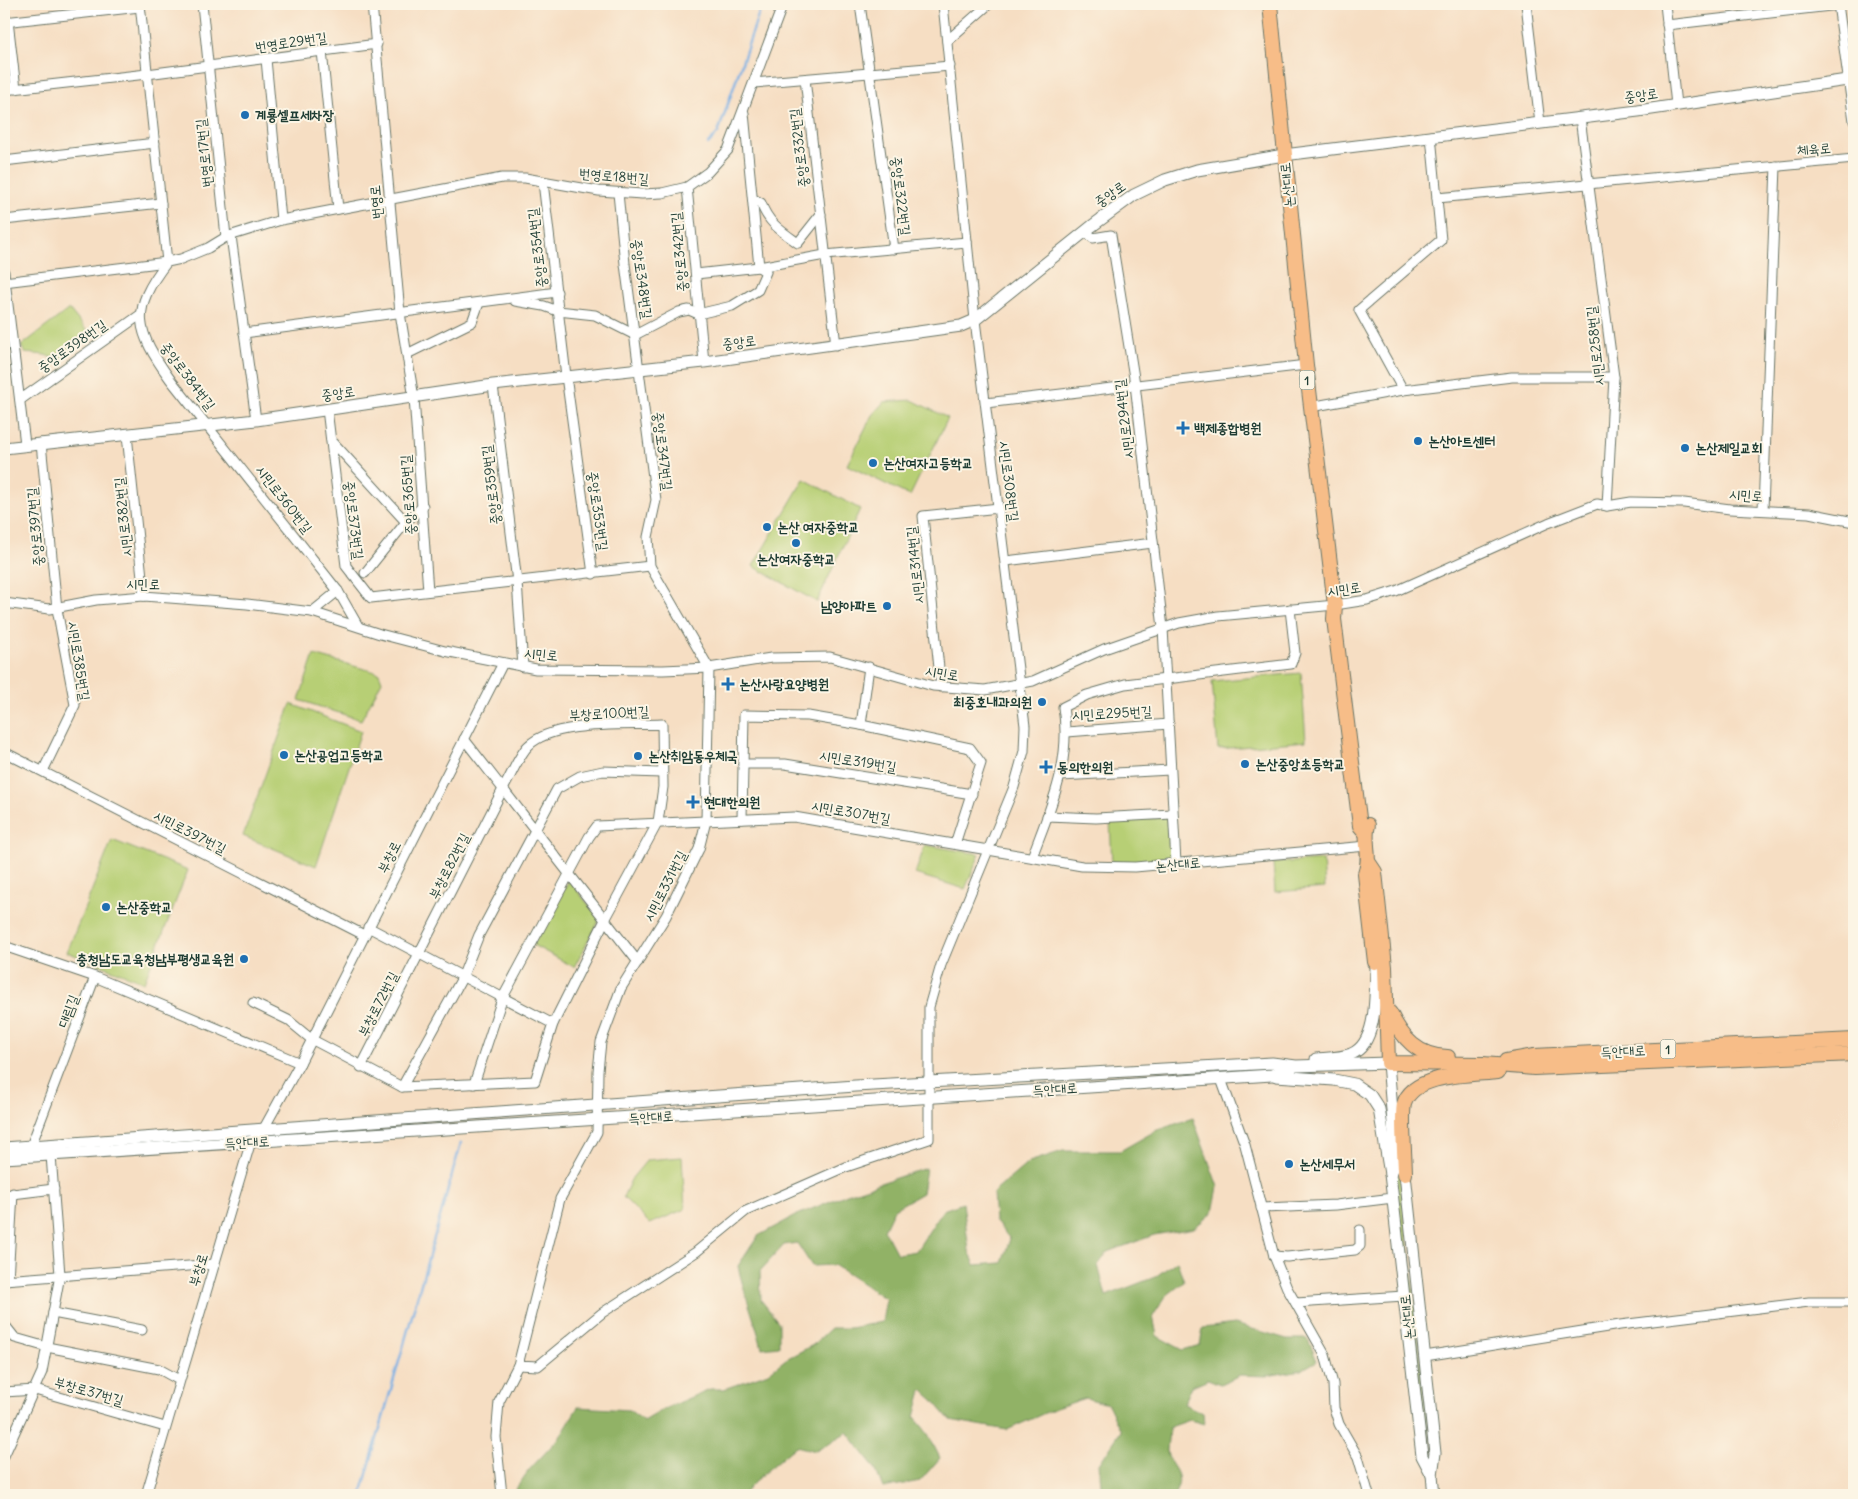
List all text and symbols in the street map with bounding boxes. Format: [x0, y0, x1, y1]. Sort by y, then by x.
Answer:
street label: 번영로29번길 [254, 28, 329, 56]
street label: 중앙로 [1623, 84, 1659, 106]
place label: 계룡셀프세차장 [255, 106, 335, 124]
street label: 중앙로332번길 [785, 107, 813, 189]
marker: 계룡셀프세차장 [239, 109, 251, 121]
street label: 번영로17번길 [191, 117, 217, 188]
street label: 체육로 [1796, 139, 1832, 159]
street label: 중앙로322번길 [887, 155, 915, 237]
street label: 논산대로 [1276, 162, 1298, 208]
street label: 번영로18번길 [578, 164, 650, 188]
street label: 중앙로 [1091, 177, 1129, 211]
street label: 번영로 [366, 184, 386, 220]
street label: 중앙로354번길 [523, 206, 551, 289]
street label: 중앙로342번길 [666, 211, 691, 293]
street label: 중앙로348번길 [627, 238, 657, 321]
street label: 시민로258번길 [1582, 304, 1608, 387]
street label: 중앙로398번길 [34, 315, 111, 376]
street label: 중앙로 [721, 331, 757, 353]
street label: 중앙로384번길 [157, 338, 220, 414]
road number: 1 [1300, 370, 1314, 390]
street label: 시민로294번길 [1110, 377, 1138, 460]
street label: 중앙로 [320, 382, 356, 404]
street label: 중앙로347번길 [649, 411, 677, 492]
place label: 백제종합병원 [1194, 419, 1262, 437]
marker: 백제종합병원 [1176, 421, 1190, 435]
place label: 논산아트센터 [1428, 432, 1496, 450]
marker: 논산아트센터 [1412, 435, 1424, 447]
street label: 시민로308번길 [995, 439, 1023, 523]
place label: 논산제일교회 [1695, 439, 1763, 457]
marker: 논산제일교회 [1679, 442, 1691, 454]
street label: 중앙로359번길 [477, 443, 505, 526]
street label: 중앙로365번길 [396, 454, 420, 536]
place label: 논산여자고등학교 [883, 454, 973, 472]
marker: 논산여자고등학교 [867, 457, 879, 469]
street label: 시민로360번길 [252, 461, 317, 537]
street label: 중앙로353번길 [584, 470, 613, 553]
street label: 시민로382번길 [110, 476, 136, 558]
street label: 중앙로373번길 [340, 480, 368, 561]
street label: 시민로 [1729, 485, 1763, 505]
street label: 중앙로397번길 [23, 486, 47, 567]
place label: 논산 여자중학교 [777, 518, 859, 536]
marker: 논산 여자중학교 [761, 521, 773, 533]
street label: 시민로314번길 [902, 525, 928, 605]
marker: 논산여자중학교 [790, 537, 802, 549]
place label: 논산여자중학교 [757, 550, 835, 568]
street label: 시민로 [126, 575, 160, 593]
street label: 시민로 [1326, 578, 1362, 600]
place label: 남양아파트 [821, 597, 877, 615]
marker: 남양아파트 [881, 600, 893, 612]
street label: 시민로385번길 [64, 620, 94, 703]
street label: 시민로 [523, 644, 559, 664]
street label: 시민로 [924, 661, 960, 685]
place label: 논산사랑요양병원 [739, 675, 829, 693]
marker: 논산사랑요양병원 [721, 677, 735, 691]
place label: 최중호내과의원 [953, 693, 1032, 711]
marker: 최중호내과의원 [1036, 696, 1048, 708]
street label: 부창로100번길 [568, 702, 650, 724]
street label: 시민로295번길 [1072, 702, 1153, 724]
place label: 논산공업고등학교 [294, 746, 384, 764]
street label: 시민로319번길 [818, 746, 899, 776]
place label: 논산취암동우체국 [648, 747, 738, 765]
marker: 논산공업고등학교 [278, 749, 290, 761]
marker: 논산취암동우체국 [632, 750, 644, 762]
place label: 논산중앙초등학교 [1255, 755, 1345, 773]
place label: 동의한의원 [1057, 758, 1113, 776]
marker: 논산중앙초등학교 [1239, 758, 1251, 770]
marker: 동의한의원 [1039, 760, 1053, 774]
place label: 현대한의원 [704, 793, 760, 811]
marker: 현대한의원 [686, 795, 700, 809]
street label: 시민로307번길 [810, 796, 893, 828]
street label: 시민로397번길 [151, 806, 230, 858]
street label: 부창로82번길 [425, 829, 474, 902]
street label: 부창로 [373, 838, 405, 876]
street label: 시민로331번길 [639, 847, 691, 925]
street label: 논산대로 [1155, 853, 1201, 875]
place label: 논산중학교 [116, 898, 172, 916]
marker: 논산중학교 [100, 901, 112, 913]
place label: 충청남도교육청남부평생교육원 [76, 950, 234, 968]
marker: 충청남도교육청남부평생교육원 [238, 953, 250, 965]
street label: 부창로72번길 [354, 968, 402, 1040]
street label: 대림길 [54, 991, 83, 1030]
road number: 1 [1660, 1040, 1676, 1058]
street label: 득안대로 [1600, 1041, 1646, 1061]
street label: 득안대로 [1032, 1078, 1078, 1100]
street label: 득안대로 [628, 1106, 674, 1128]
street label: 득안대로 [224, 1132, 270, 1152]
place label: 논산세무서 [1299, 1155, 1355, 1173]
marker: 논산세무서 [1283, 1158, 1295, 1170]
street label: 부창로 [184, 1251, 212, 1289]
street label: 논산대로 [1396, 1294, 1418, 1340]
street label: 부창로37번길 [52, 1373, 126, 1410]

